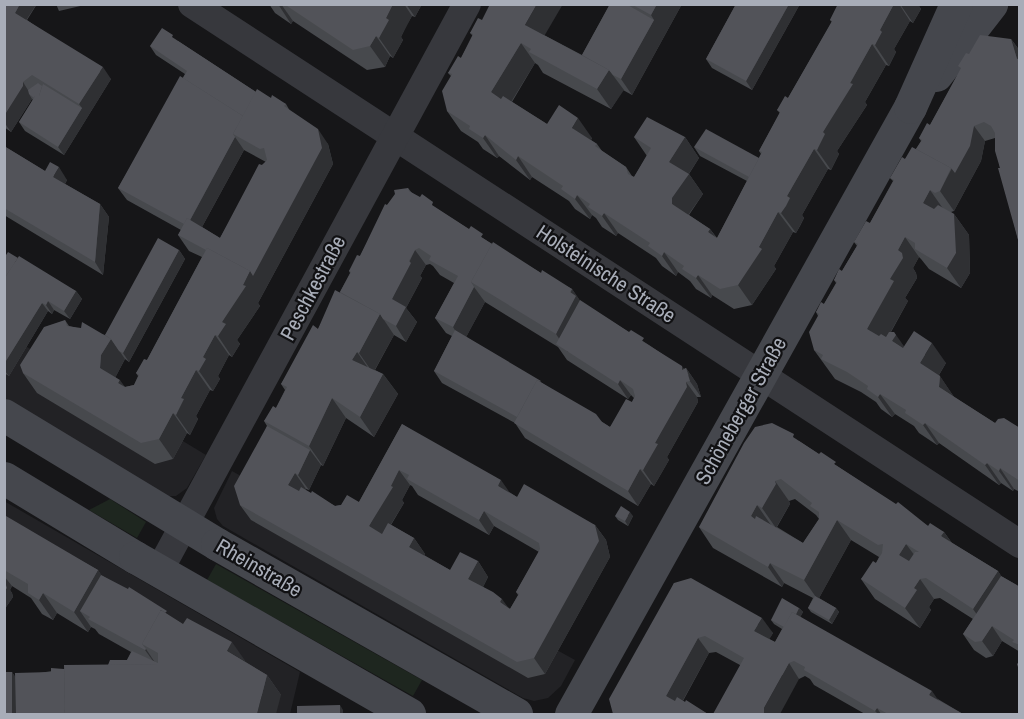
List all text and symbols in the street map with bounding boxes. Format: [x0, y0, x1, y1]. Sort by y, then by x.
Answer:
street label: Holsteinische Straße [532, 220, 680, 328]
street label: Peschkestraße [275, 231, 351, 345]
street label: Schöneberger Straße [690, 333, 792, 489]
street label: Rheinstraße [212, 533, 306, 603]

